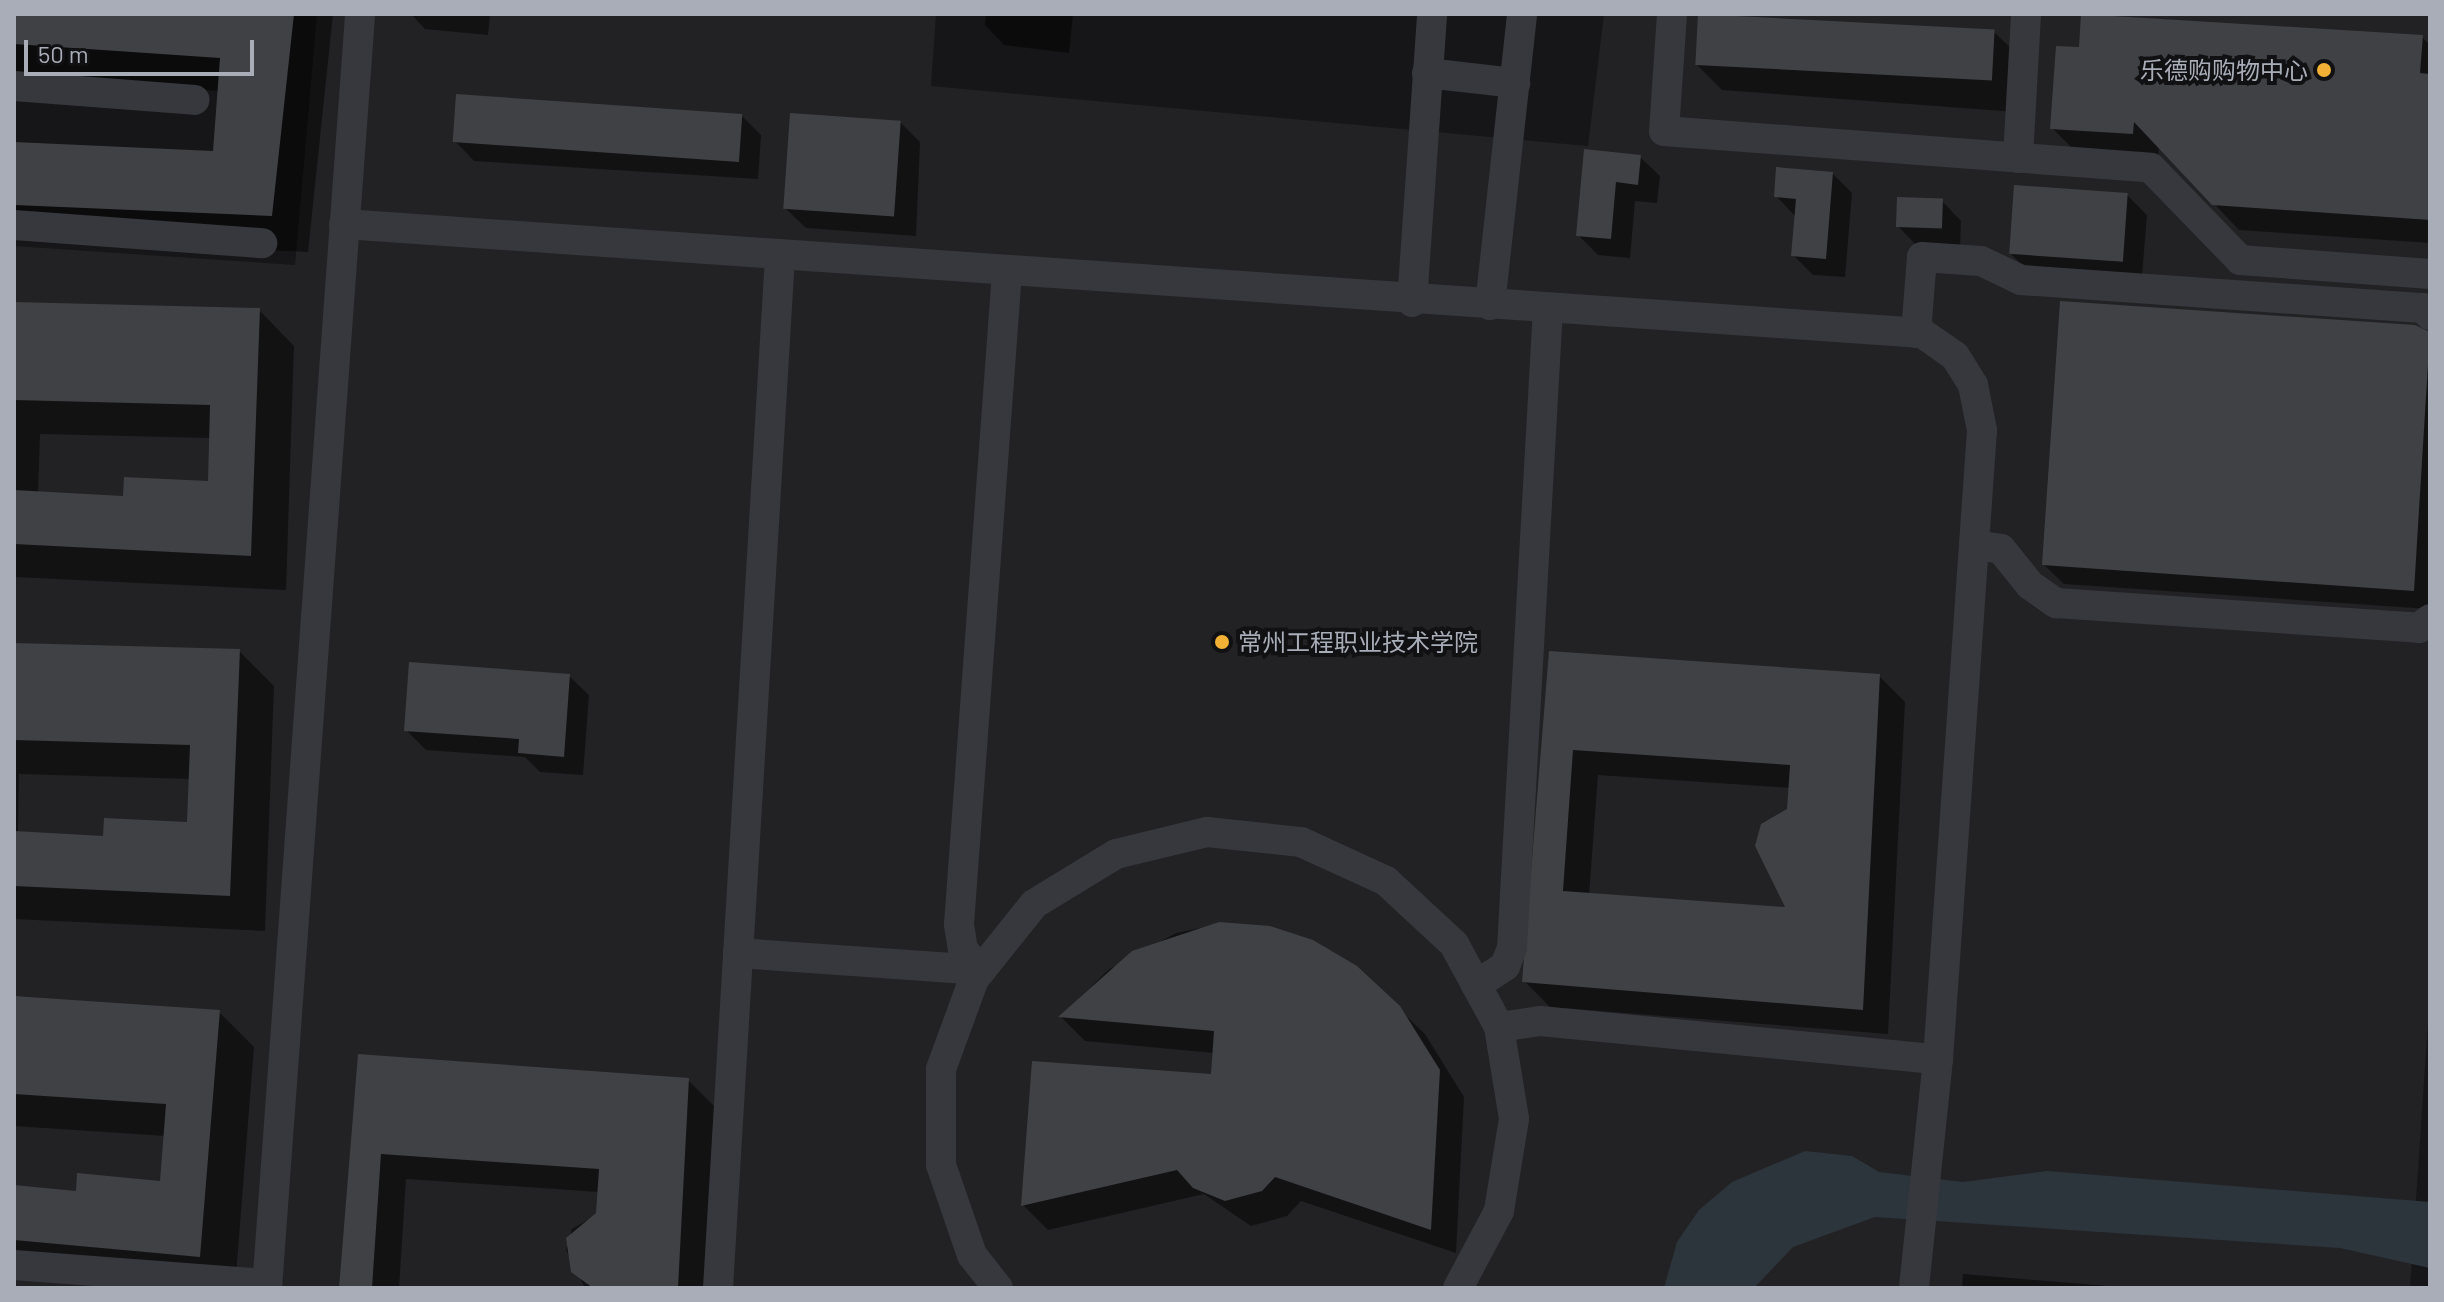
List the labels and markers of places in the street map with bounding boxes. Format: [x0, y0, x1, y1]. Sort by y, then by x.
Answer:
place label: 乐德购购物中心 [2140, 56, 2308, 84]
marker: 乐德购购物中心 [2315, 61, 2333, 79]
place label: 常州工程职业技术学院 [1238, 628, 1478, 656]
marker: 常州工程职业技术学院 [1213, 633, 1231, 651]

